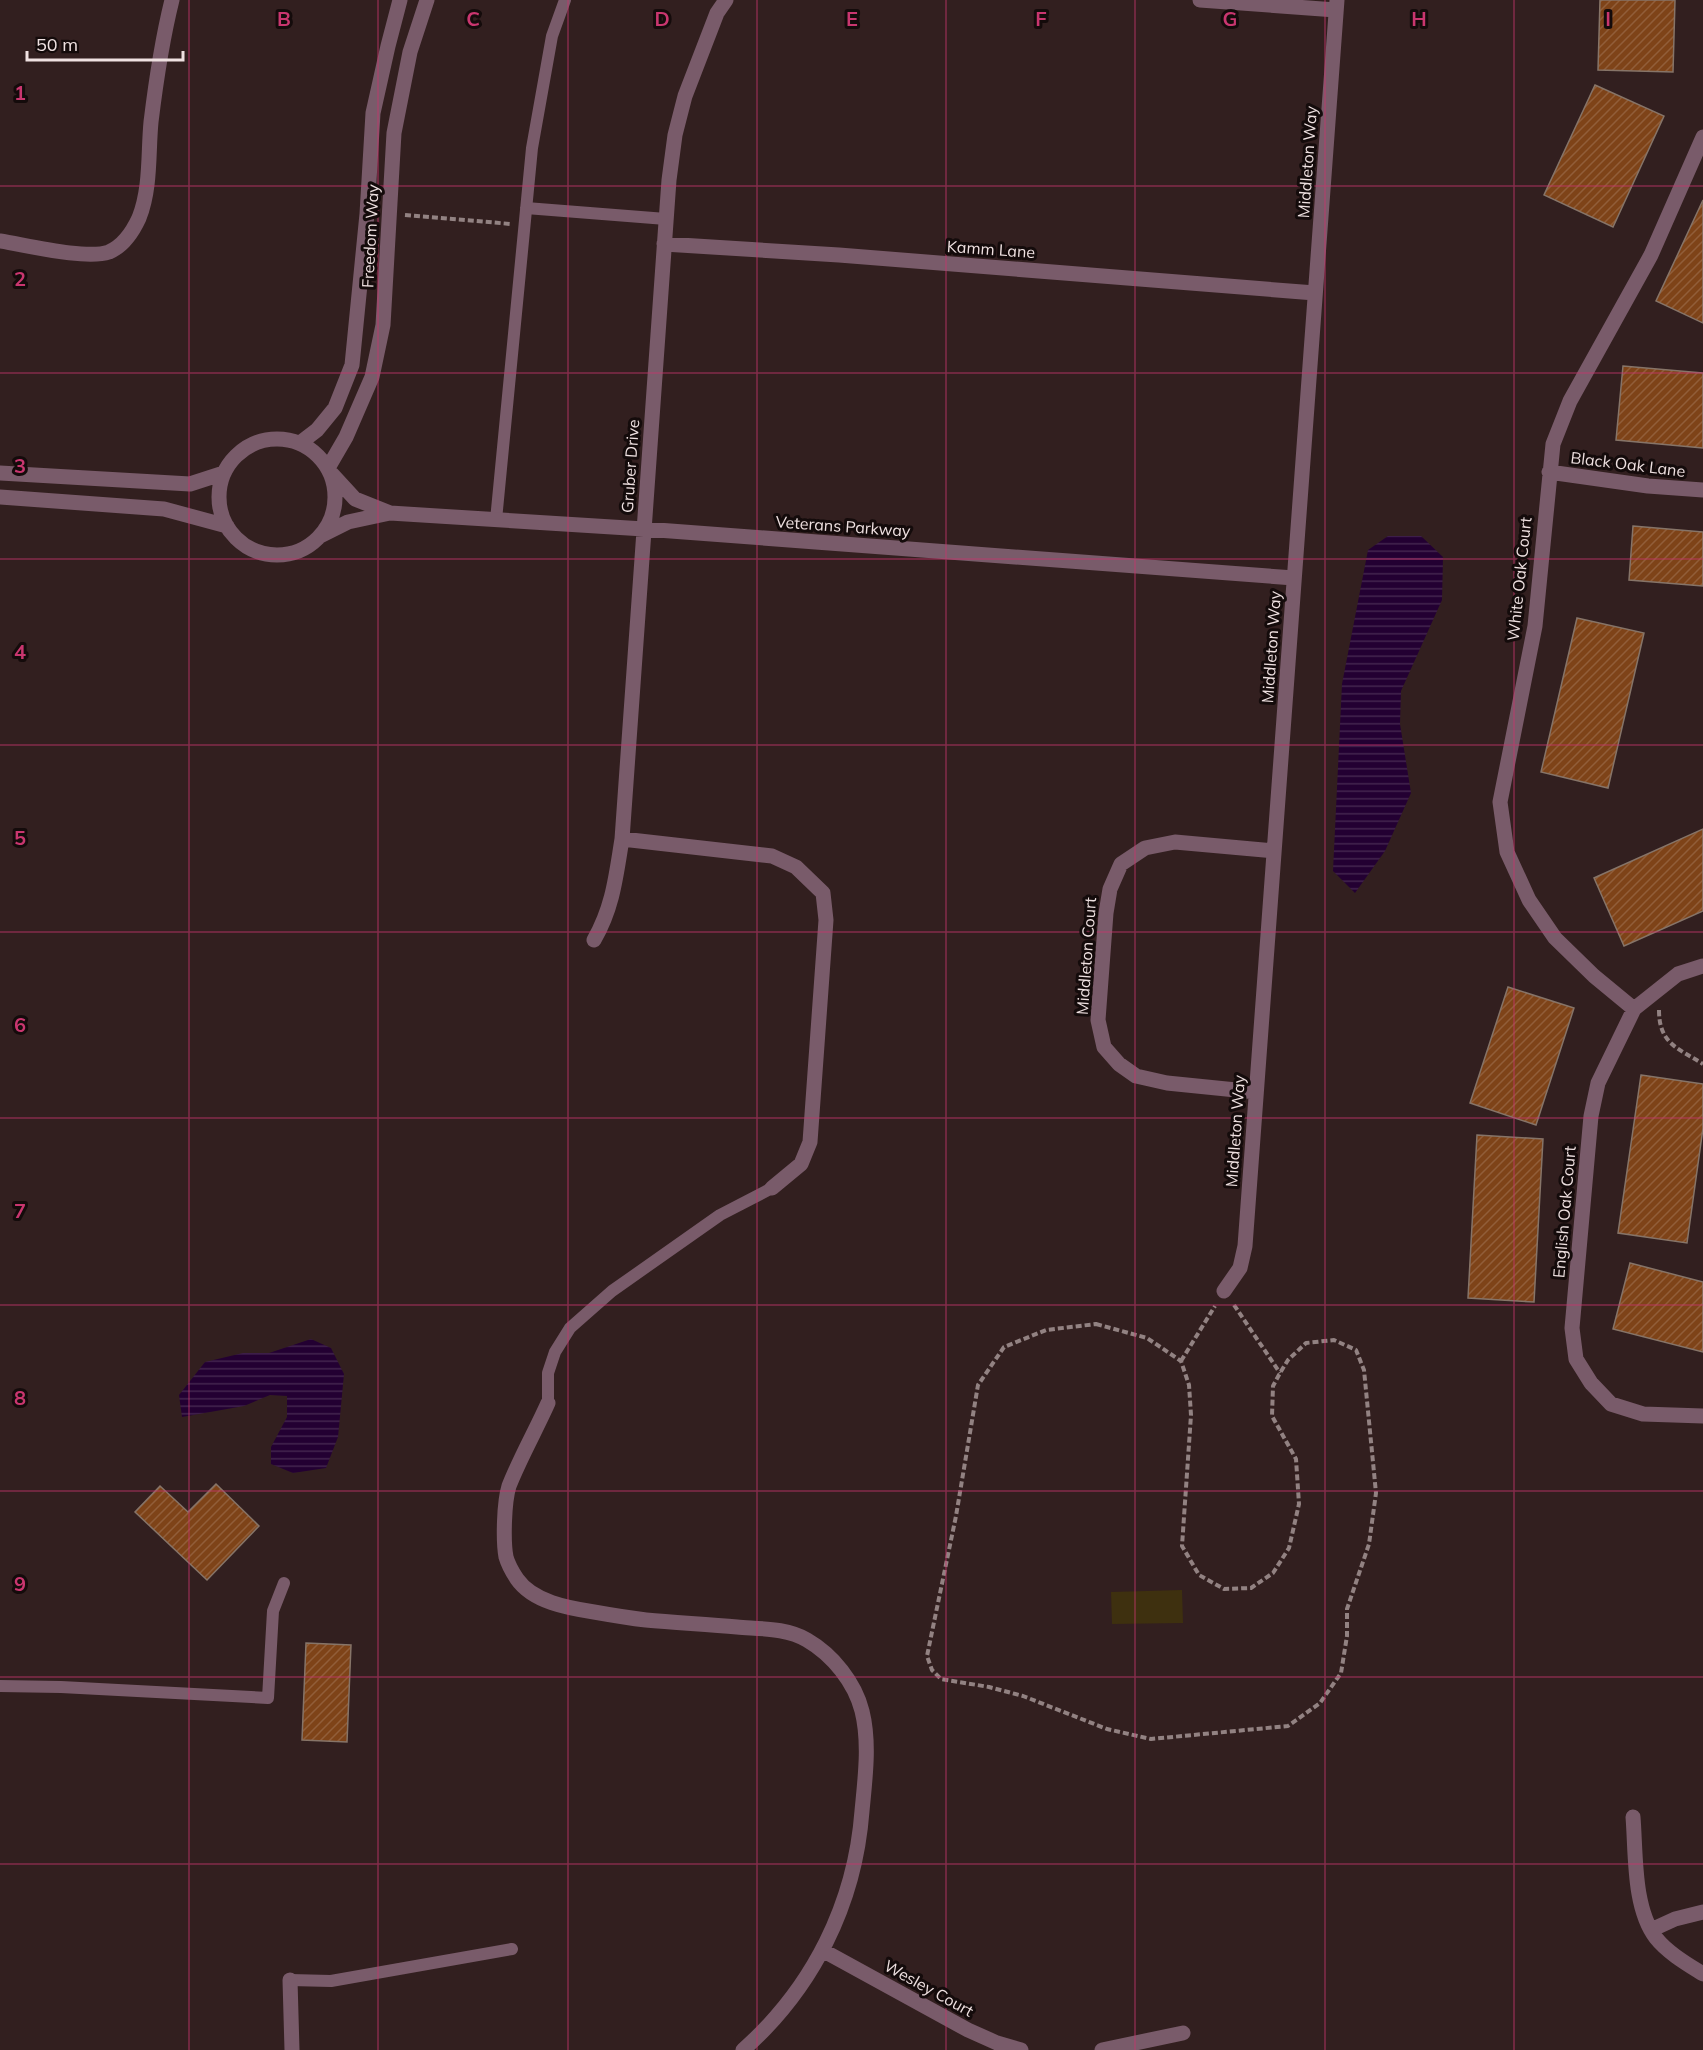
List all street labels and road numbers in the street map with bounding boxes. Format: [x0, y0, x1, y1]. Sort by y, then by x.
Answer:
street label: Middleton Way [1293, 105, 1321, 219]
street label: Freedom Way [357, 183, 383, 288]
street label: Kamm Lane [946, 236, 1036, 262]
street label: Gruber Drive [617, 419, 643, 513]
street label: Black Oak Lane [1570, 447, 1686, 481]
street label: Veterans Parkway [775, 511, 912, 541]
street label: White Oak Court [1503, 516, 1535, 642]
street label: Middleton Way [1257, 590, 1285, 704]
street label: Middleton Court [1072, 896, 1100, 1016]
street label: Middleton Way [1221, 1074, 1249, 1188]
street label: English Oak Court [1548, 1145, 1580, 1279]
street label: Wesley Court [881, 1955, 978, 2021]

